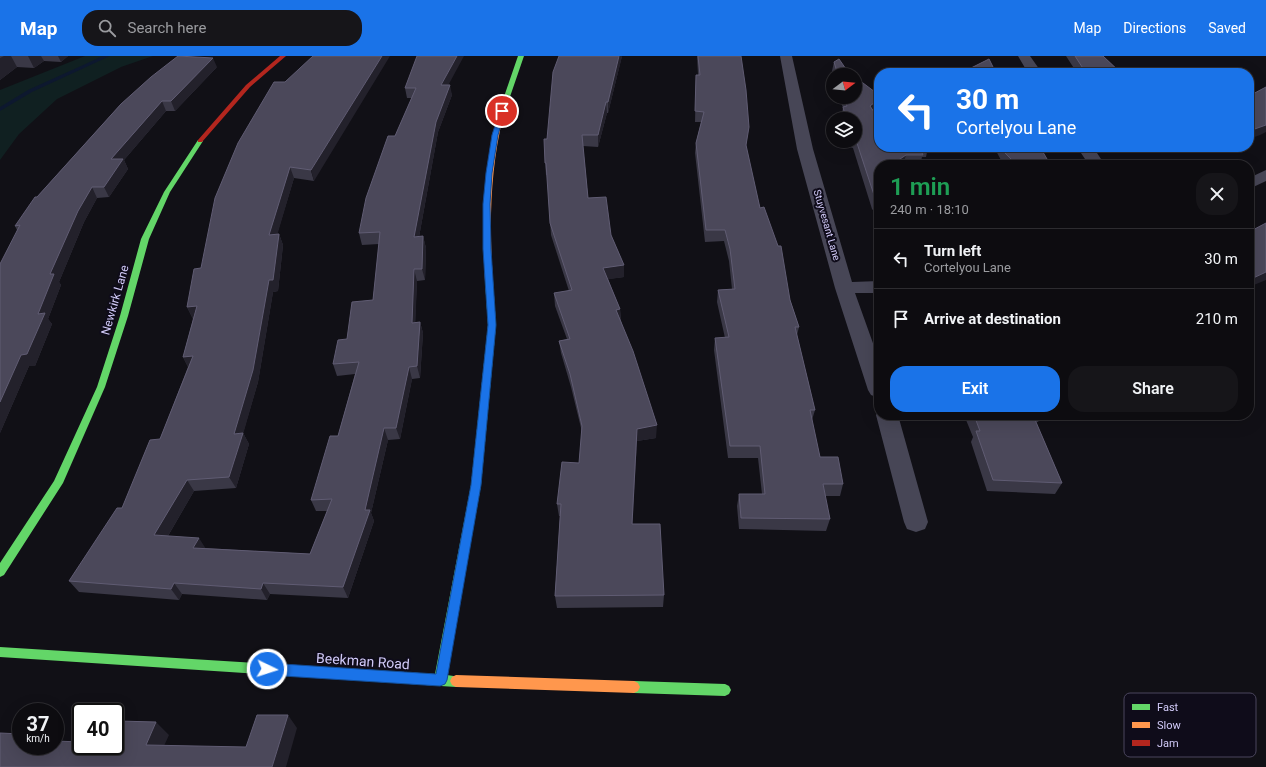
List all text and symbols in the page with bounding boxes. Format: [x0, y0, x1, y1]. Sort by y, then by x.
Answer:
search box [82, 10, 362, 46]
text: Map [20, 17, 58, 40]
icon: search [96, 17, 118, 39]
text: Search here [128, 19, 206, 37]
text: Map [1074, 20, 1101, 36]
text: Directions [1123, 20, 1186, 36]
text: Saved [1208, 20, 1246, 36]
north arrow [826, 68, 862, 104]
map controls [826, 68, 862, 148]
text: 30 m [956, 83, 1019, 116]
icon: left [890, 84, 942, 136]
pin [485, 94, 519, 128]
icon: arrive [491, 100, 513, 122]
button: layers [826, 112, 862, 148]
text: Cortelyou Lane [956, 117, 1076, 138]
text: 1 min [890, 173, 950, 201]
button: close [1196, 173, 1238, 215]
street label: Stuyvesant Lane [812, 188, 842, 262]
text: 240 m · 18:10 [890, 202, 969, 217]
text: Turn left [924, 242, 981, 260]
icon: left [890, 248, 912, 270]
text: 30 m [1204, 250, 1238, 268]
text: Cortelyou Lane [924, 260, 1011, 275]
street label: Newkirk Lane [98, 263, 132, 337]
icon: arrive [890, 308, 912, 330]
text: Arrive at destination [924, 310, 1061, 328]
text: 210 m [1196, 310, 1238, 328]
button: Exit [890, 366, 1060, 412]
button: Share [1068, 366, 1238, 412]
position arrow [246, 648, 288, 690]
street label: Beekman Road [316, 650, 410, 672]
legend [1124, 693, 1256, 757]
text: Fast [1157, 701, 1179, 714]
speed limit sign: 40 [72, 703, 124, 755]
text: 37 [27, 712, 49, 736]
text: Slow [1157, 719, 1181, 732]
text: km/h [26, 733, 50, 744]
text: Jam [1157, 737, 1179, 750]

